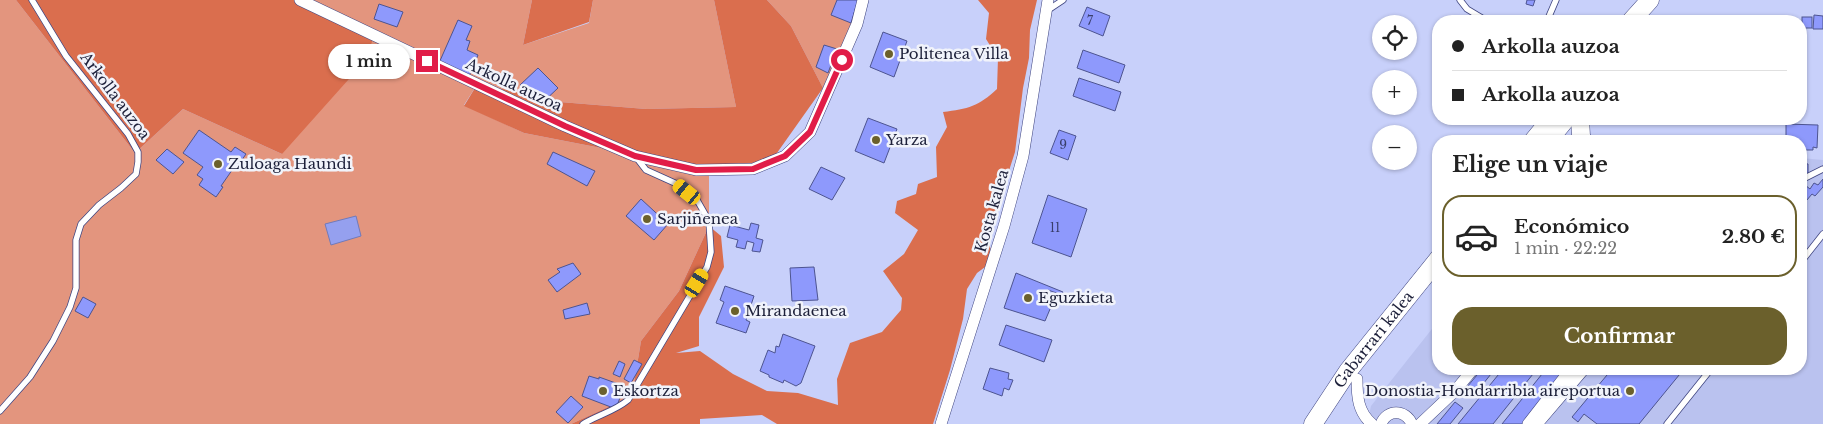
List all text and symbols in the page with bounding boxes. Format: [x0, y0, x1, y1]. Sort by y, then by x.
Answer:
house number: 7 [1087, 13, 1094, 28]
map controls [1372, 15, 1417, 170]
button: locate [1372, 15, 1417, 60]
text: Arkolla auzoa [1482, 35, 1620, 58]
callout: 1 min [327, 44, 410, 78]
place label: Politenea Villa [899, 44, 1009, 63]
street label: Arkolla auzoa [76, 48, 155, 144]
marker: Politenea Villa [883, 48, 895, 60]
route start [831, 49, 853, 71]
route end [416, 50, 438, 72]
text: 1 min [346, 51, 392, 71]
street label: Arkolla auzoa [462, 53, 566, 115]
button: + [1372, 70, 1417, 115]
text: Arkolla auzoa [1482, 83, 1620, 106]
button: − [1372, 125, 1417, 170]
place label: Yarza [885, 130, 928, 149]
marker: Yarza [870, 134, 882, 146]
house number: 9 [1059, 137, 1067, 152]
text: Elige un viaje [1452, 151, 1608, 178]
place label: Zuloaga Haundi [228, 154, 352, 173]
marker: Zuloaga Haundi [212, 158, 224, 170]
street label: Kosta kalea [971, 167, 1013, 254]
car [670, 177, 703, 207]
place label: Sarjiñenea [657, 209, 739, 228]
marker: Sarjiñenea [641, 213, 653, 225]
icon: car [1454, 214, 1499, 259]
text: Económico [1514, 215, 1629, 238]
house number: 11 [1050, 220, 1060, 235]
text: 2.80 € [1722, 225, 1785, 248]
text: 1 min · 22:22 [1514, 238, 1617, 258]
car [682, 266, 711, 300]
street label: Gabarrari kalea [1329, 287, 1418, 391]
place label: Eguzkieta [1038, 288, 1114, 307]
marker: Eguzkieta [1022, 292, 1034, 304]
place label: Mirandaenea [745, 301, 847, 320]
marker: Mirandaenea [729, 305, 741, 317]
button: Confirmar [1452, 307, 1787, 365]
place label: Eskortza [613, 381, 679, 400]
place label: Donostia-Hondarribia aireportua [1365, 381, 1621, 400]
marker: Eskortza [597, 385, 609, 397]
marker: Donostia-Hondarribia aireportua [1624, 385, 1636, 397]

